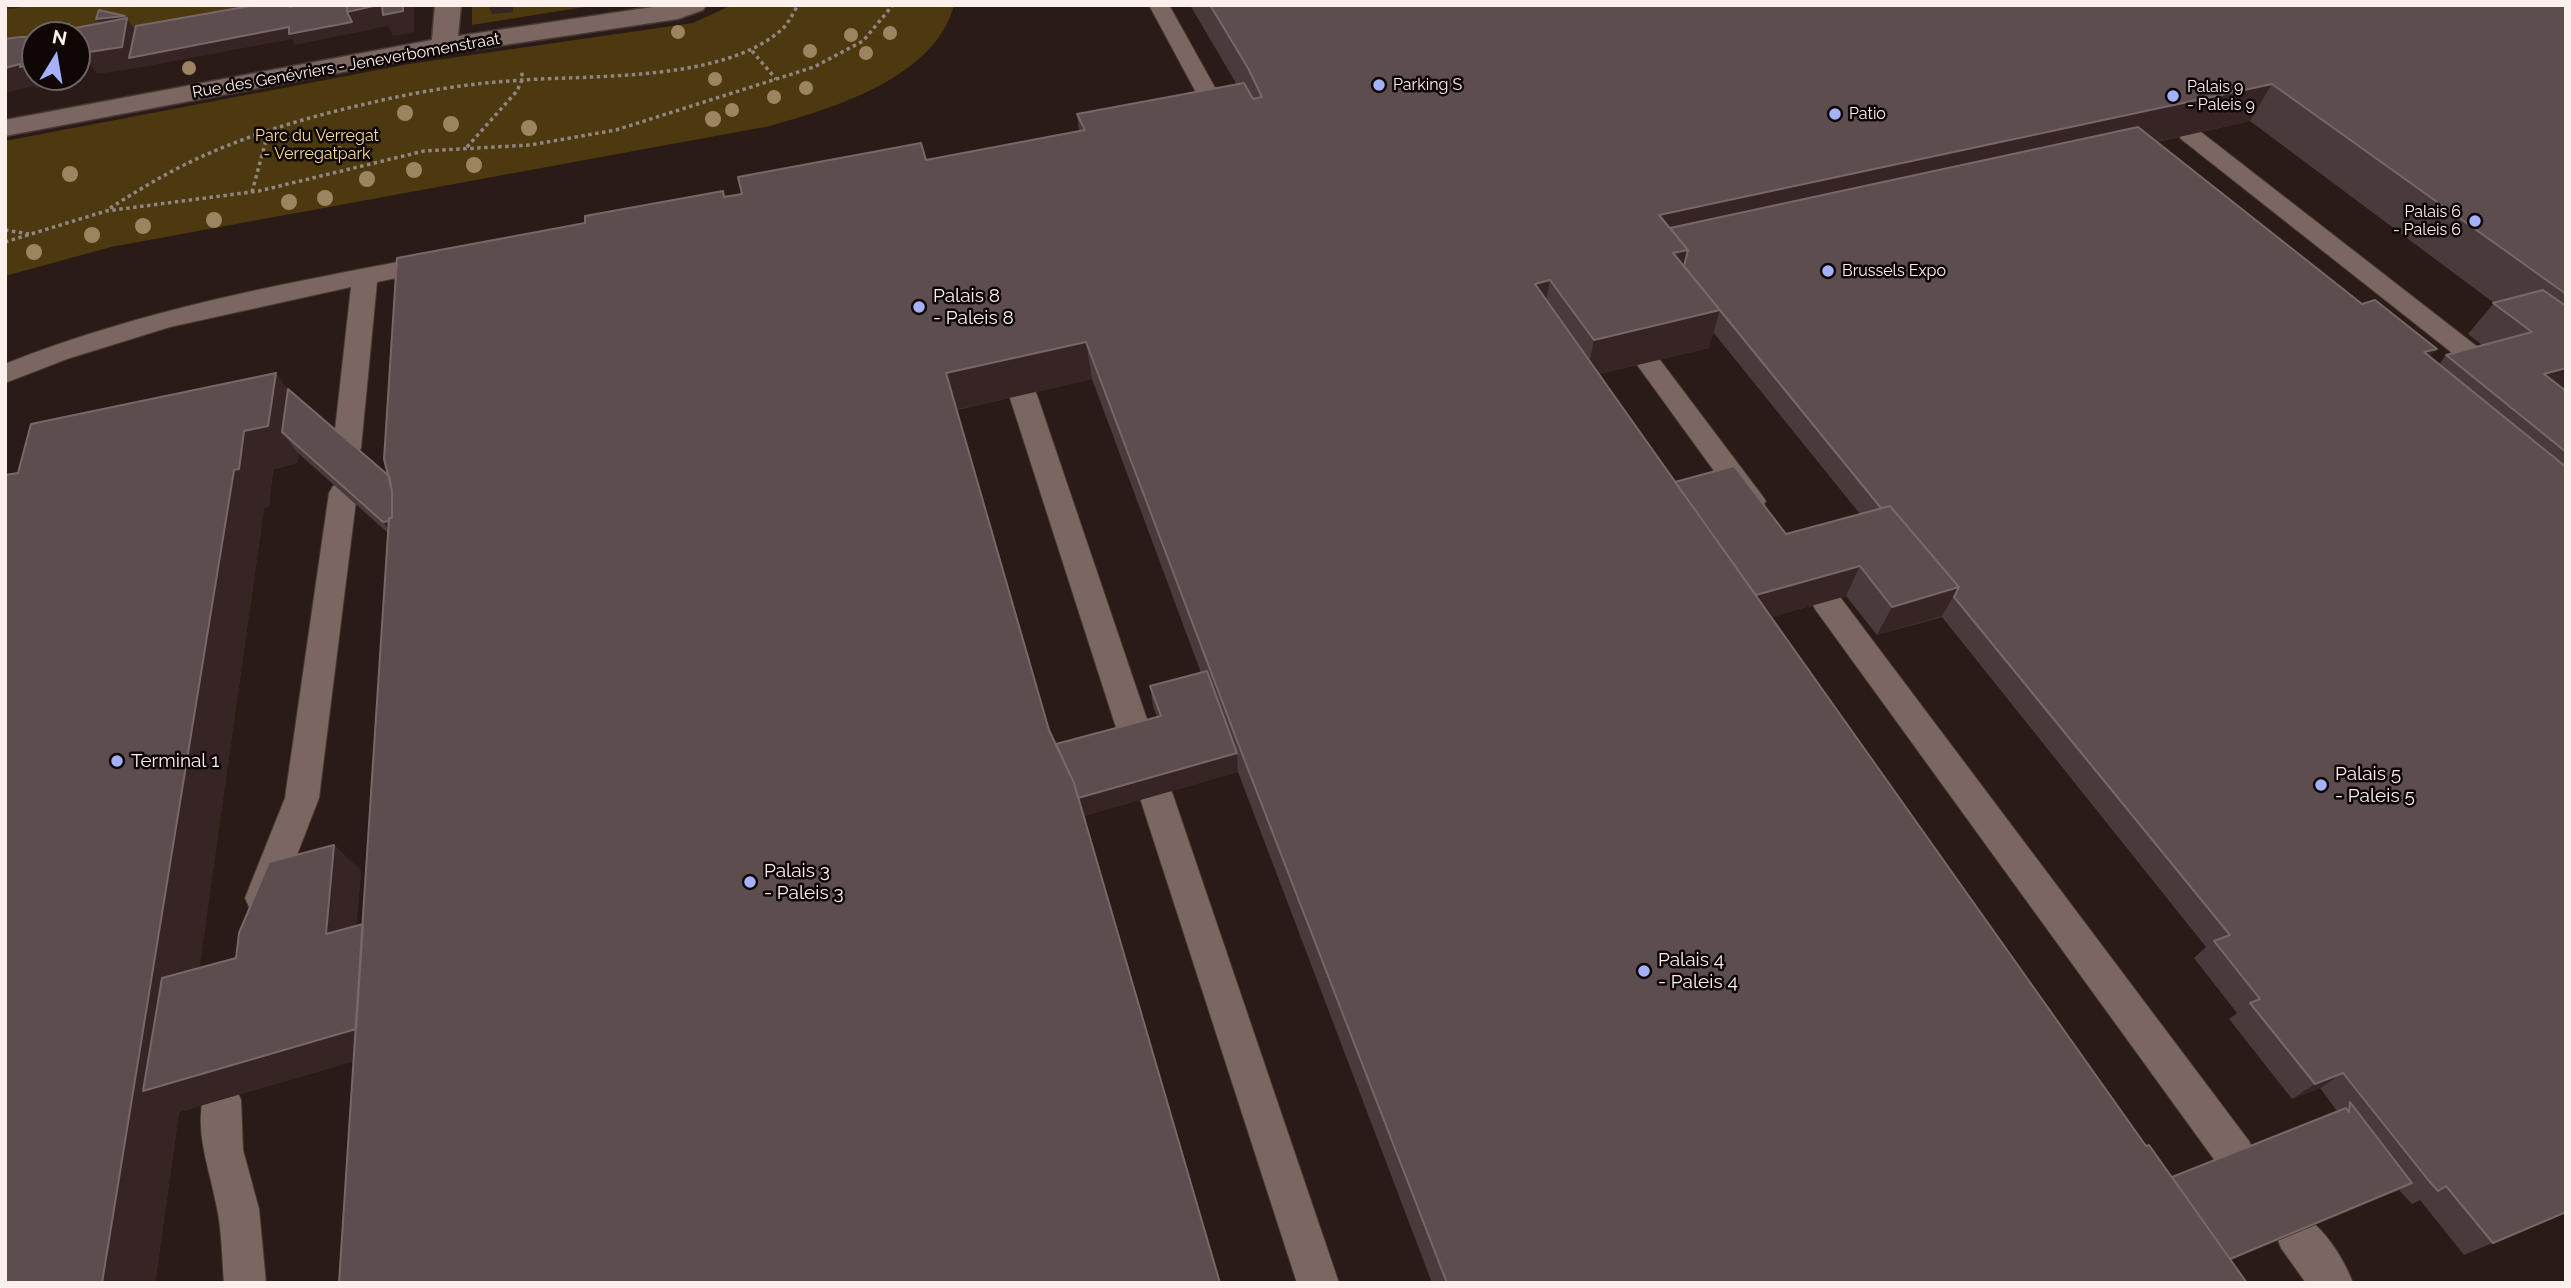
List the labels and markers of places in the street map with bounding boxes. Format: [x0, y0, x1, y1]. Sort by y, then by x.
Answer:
place label: Parking S [1393, 75, 1462, 95]
marker: Parking S [1371, 77, 1387, 93]
place label: Palais 9 - Paleis 9 [2187, 77, 2255, 115]
marker: Palais 9 - Paleis 9 [2165, 88, 2181, 104]
place label: Patio [1849, 104, 1886, 124]
marker: Patio [1827, 106, 1843, 122]
place label: Palais 6 - Paleis 6 [2393, 202, 2461, 240]
marker: Palais 6 - Paleis 6 [2467, 213, 2483, 229]
place label: Brussels Expo [1842, 261, 1946, 281]
marker: Brussels Expo [1820, 263, 1836, 279]
place label: Palais 8 - Paleis 8 [933, 285, 1014, 329]
marker: Palais 8 - Paleis 8 [911, 299, 927, 315]
place label: Terminal 1 [131, 750, 219, 772]
marker: Terminal 1 [109, 753, 125, 769]
place label: Palais 5 - Paleis 5 [2335, 763, 2415, 807]
marker: Palais 5 - Paleis 5 [2313, 777, 2329, 793]
place label: Palais 3 - Paleis 3 [764, 860, 844, 904]
marker: Palais 3 - Paleis 3 [742, 874, 758, 890]
place label: Palais 4 - Paleis 4 [1658, 949, 1738, 993]
marker: Palais 4 - Paleis 4 [1636, 963, 1652, 979]

